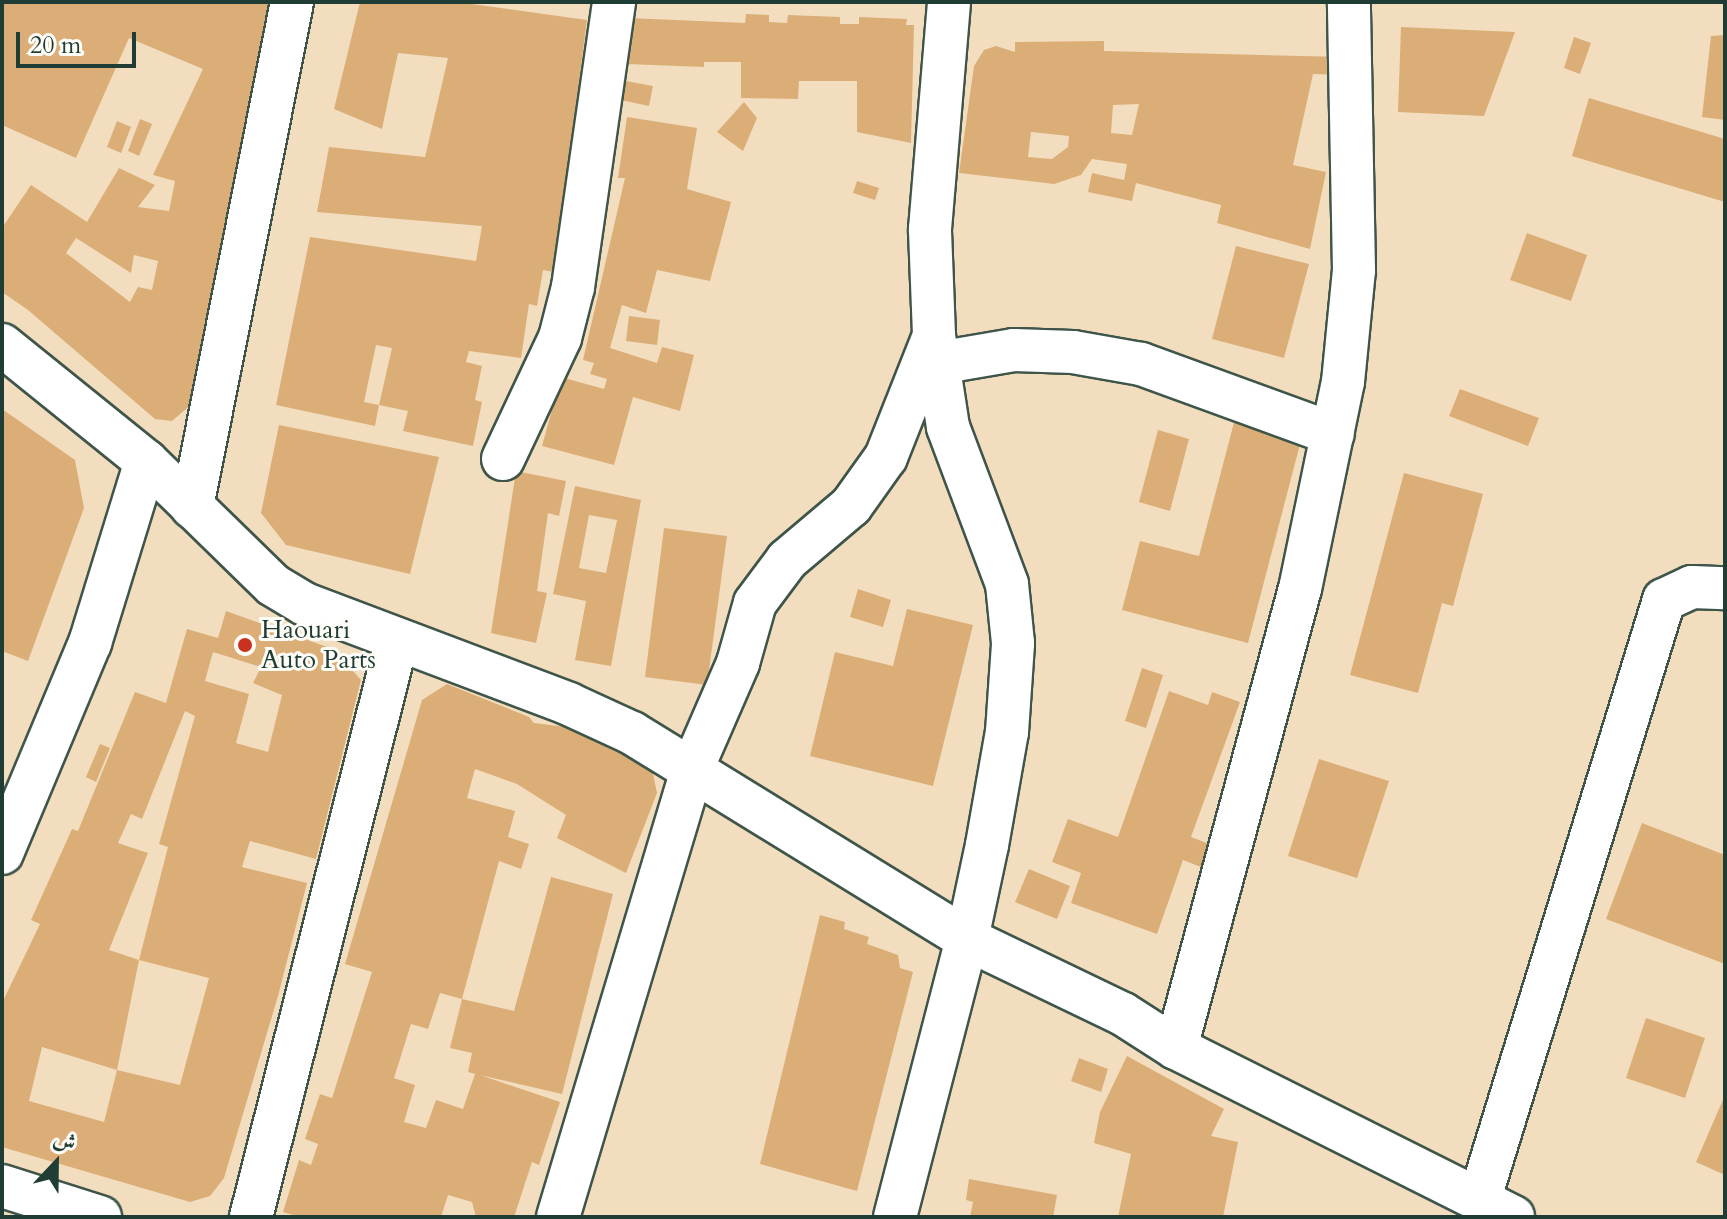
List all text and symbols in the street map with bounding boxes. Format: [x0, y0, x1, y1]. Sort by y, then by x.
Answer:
scale bar [20, 16, 140, 66]
text: 20 m [30, 29, 81, 62]
place label: Haouari Auto Parts [261, 614, 376, 676]
marker: Haouari Auto Parts [236, 636, 254, 654]
north arrow [16, 1123, 96, 1203]
text: ش [49, 1123, 81, 1159]

